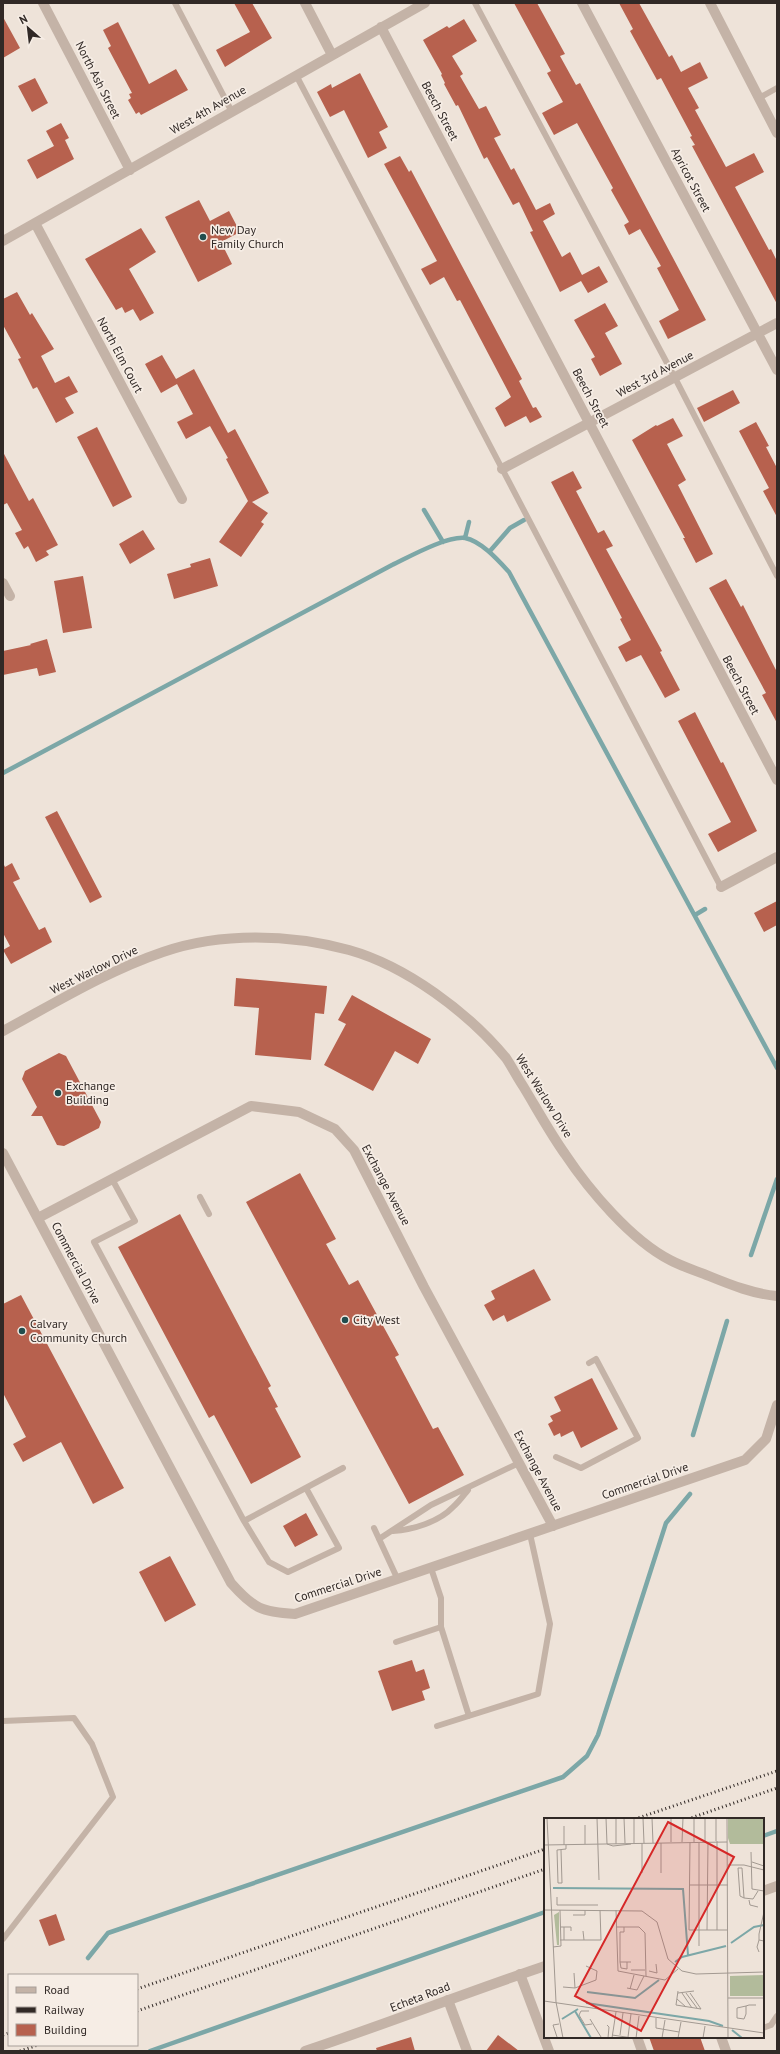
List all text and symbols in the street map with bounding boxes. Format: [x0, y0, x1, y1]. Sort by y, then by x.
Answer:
north arrow [8, 8, 48, 48]
text: N [17, 11, 30, 27]
street label: North Ash Street [72, 39, 124, 121]
street label: Beech Street [419, 79, 462, 143]
street label: West 4th Avenue [167, 82, 248, 137]
street label: Apricot Street [668, 145, 715, 214]
place label: New Day Family Church [211, 222, 284, 251]
marker: New Day Family Church [198, 232, 208, 242]
street label: North Elm Court [94, 314, 147, 395]
street label: West 3rd Avenue [614, 347, 696, 400]
street label: Beech Street [570, 366, 613, 430]
street label: Beech Street [720, 653, 763, 717]
street label: West Warlow Drive [48, 942, 140, 997]
street label: West Warlow Drive [513, 1051, 576, 1140]
place label: Exchange Building [66, 1078, 115, 1107]
marker: Exchange Building [53, 1088, 63, 1098]
street label: Exchange Avenue [359, 1142, 414, 1228]
street label: Commercial Drive [49, 1219, 104, 1306]
place label: City West [353, 1312, 400, 1327]
marker: City West [340, 1315, 350, 1325]
place label: Calvary Community Church [30, 1316, 127, 1345]
marker: Calvary Community Church [17, 1326, 27, 1336]
street label: Exchange Avenue [511, 1428, 566, 1514]
street label: Commercial Drive [600, 1459, 690, 1502]
street label: Commercial Drive [292, 1563, 383, 1606]
inset map [544, 1818, 764, 2038]
legend [8, 1974, 138, 2046]
street label: Echeta Road [388, 1978, 452, 2015]
text: Road [44, 1982, 69, 1997]
text: Railway [44, 2002, 84, 2017]
text: Building [44, 2022, 87, 2037]

